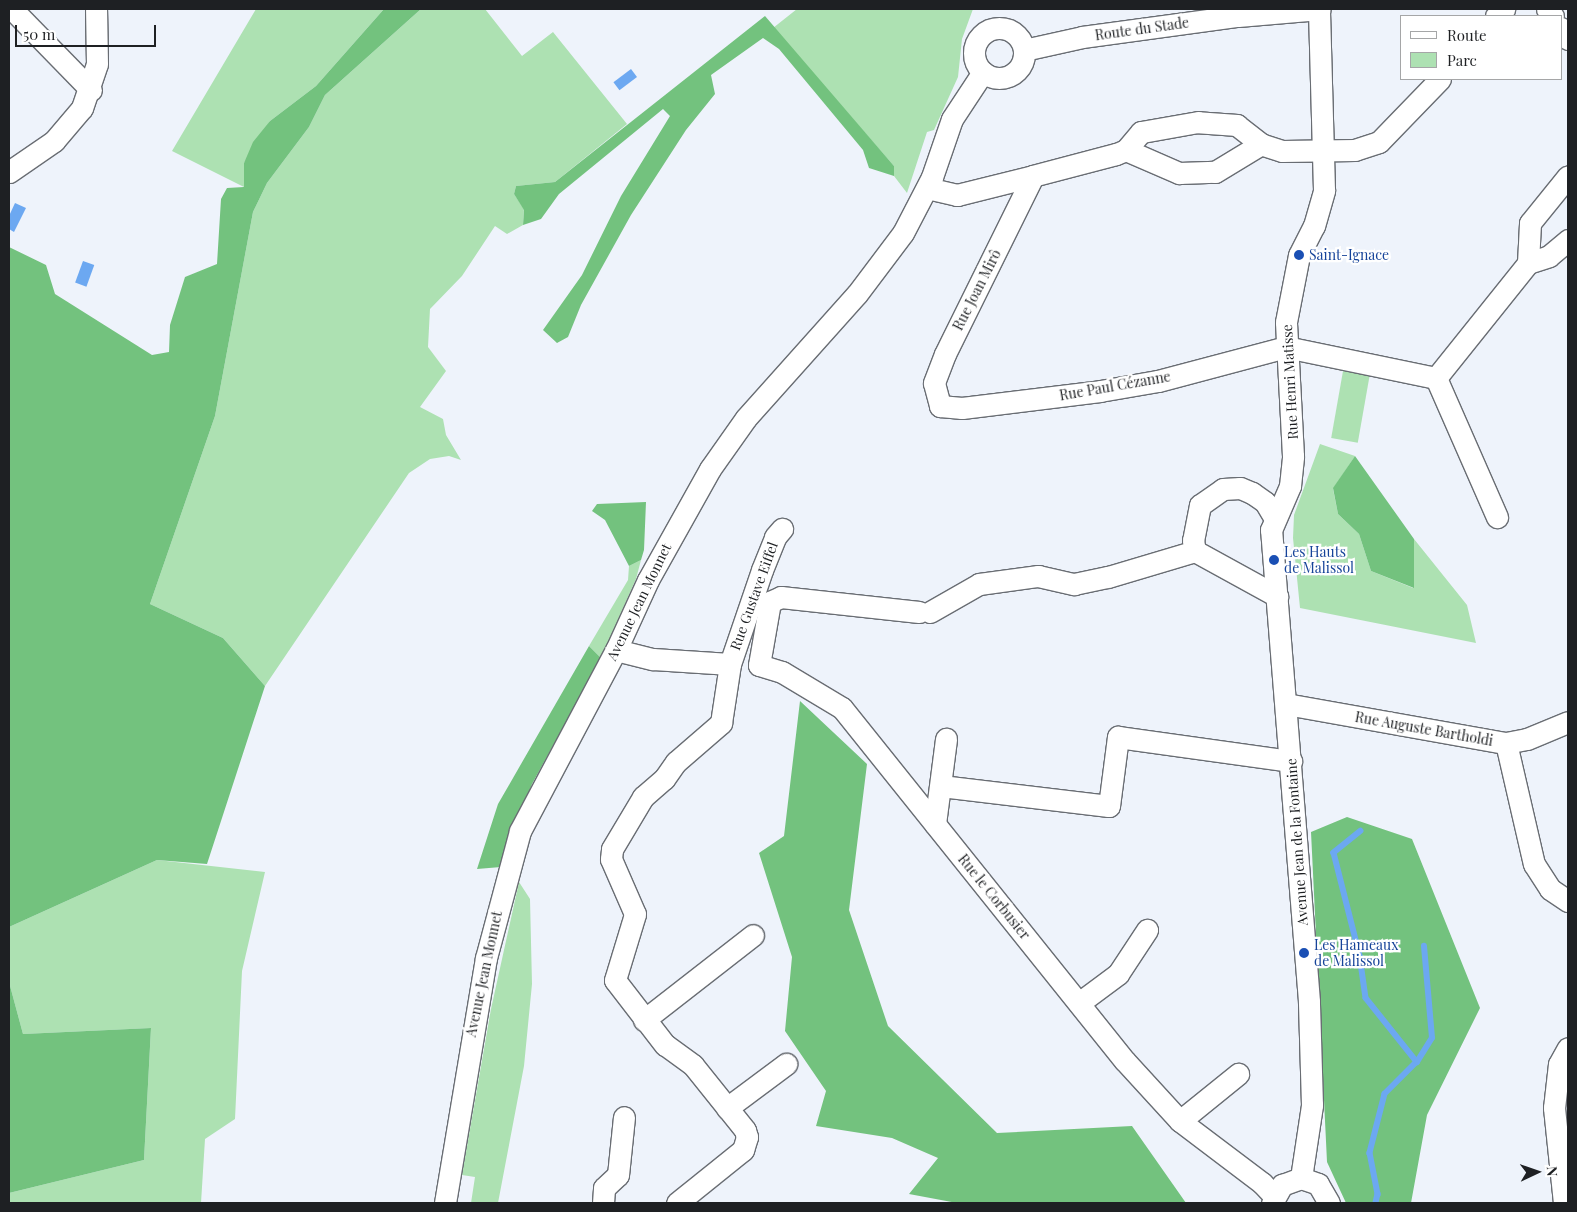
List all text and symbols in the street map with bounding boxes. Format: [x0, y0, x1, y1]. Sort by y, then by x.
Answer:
street label: Route du Stade [1094, 14, 1190, 44]
scale bar [18, 15, 159, 47]
legend [1400, 15, 1562, 80]
text: 50 m [23, 24, 55, 44]
text: Route [1447, 25, 1487, 45]
text: Parc [1447, 50, 1477, 70]
street label: Rue Joan Mirô [949, 247, 1005, 333]
place label: Saint-Ignace [1309, 247, 1389, 263]
marker: Saint-Ignace [1293, 249, 1305, 261]
street label: Rue Henri Matisse [1279, 324, 1301, 440]
street label: Rue Paul Cézanne [1058, 368, 1172, 404]
street label: Rue Gustave Eiffel [727, 540, 781, 652]
street label: Avenue Jean Monnet [603, 541, 675, 663]
place label: Les Hauts de Malissol [1284, 544, 1354, 576]
marker: Les Hauts de Malissol [1268, 554, 1280, 566]
street label: Rue Auguste Bartholdi [1353, 709, 1495, 749]
street label: Avenue Jean de la Fontaine [1283, 758, 1311, 926]
street label: Rue le Corbusier [954, 851, 1034, 943]
street label: Avenue Jean Monnet [462, 910, 506, 1038]
place label: Les Hameaux de Malissol [1314, 937, 1398, 970]
marker: Les Hameaux de Malissol [1298, 947, 1310, 959]
north arrow [1512, 1147, 1562, 1197]
text: N [1543, 1166, 1562, 1177]

